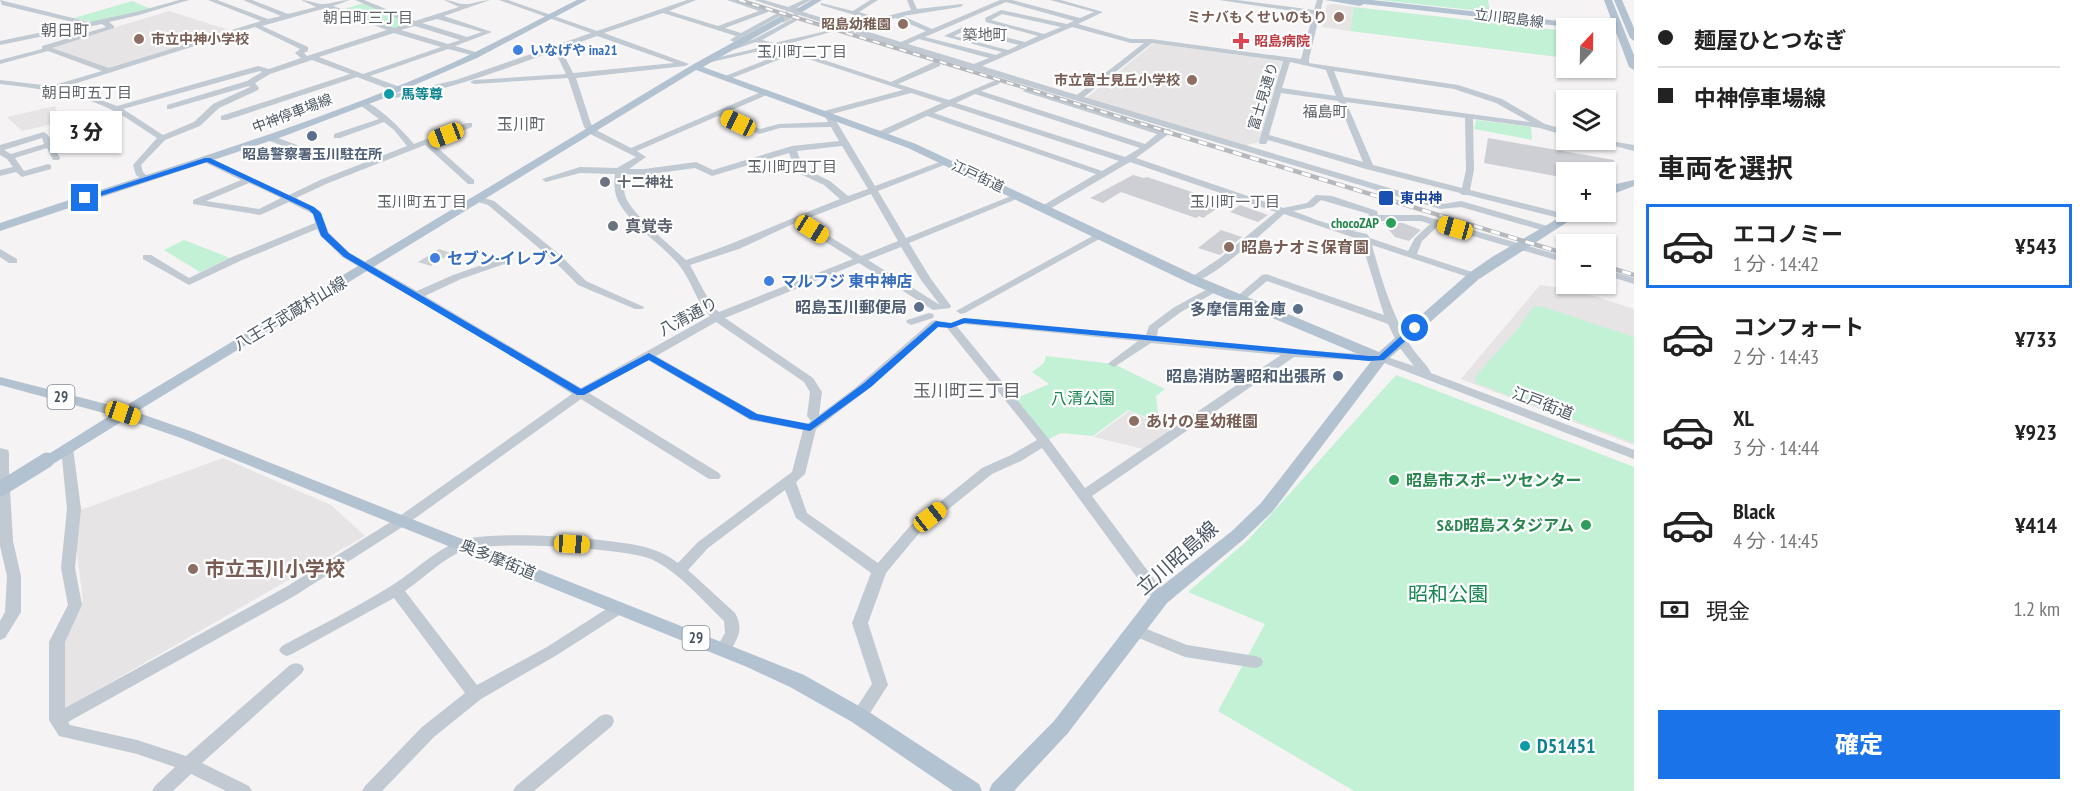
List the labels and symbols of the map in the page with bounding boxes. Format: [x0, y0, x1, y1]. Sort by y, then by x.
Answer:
street label: 立川昭島線 [1473, 5, 1545, 31]
district label: 朝日町三丁目 [323, 8, 413, 27]
place label: ミナバもくせいのもり [1187, 8, 1327, 26]
marker: ミナバもくせいのもり [1332, 10, 1346, 24]
place label: 昭島幼稚園 [821, 15, 891, 33]
marker: 昭島幼稚園 [896, 17, 910, 31]
north arrow [1556, 18, 1616, 78]
district label: 朝日町 [41, 20, 89, 40]
district label: 築地町 [962, 25, 1008, 44]
place label: 市立中神小学校 [151, 30, 249, 48]
marker: 市立中神小学校 [132, 32, 146, 46]
marker: 昭島病院 [1232, 32, 1250, 50]
place label: 昭島病院 [1254, 32, 1310, 50]
place label: いなげや ina21 [530, 41, 617, 59]
district label: 玉川町二丁目 [757, 42, 847, 61]
marker: いなげや ina21 [511, 43, 525, 57]
street label: 富士見通り [1244, 60, 1282, 132]
place label: 市立富士見丘小学校 [1054, 71, 1180, 89]
marker: 市立富士見丘小学校 [1185, 73, 1199, 87]
district label: 朝日町五丁目 [42, 83, 132, 102]
place label: 馬等尊 [401, 85, 443, 103]
marker: 馬等尊 [382, 87, 396, 101]
street label: 中神停車場線 [250, 90, 334, 136]
district label: 福島町 [1302, 102, 1348, 121]
car [718, 107, 758, 139]
callout: 3 分 [49, 111, 121, 153]
district label: 玉川町 [497, 114, 545, 134]
car [426, 120, 466, 150]
marker: 昭島警察署玉川駐在所 [305, 129, 319, 143]
place label: 昭島警察署玉川駐在所 [242, 145, 382, 163]
street label: 江戸街道 [949, 156, 1007, 196]
district label: 玉川町四丁目 [747, 157, 837, 176]
place label: 十二神社 [617, 173, 673, 191]
marker: 十二神社 [598, 175, 612, 189]
route end [71, 184, 98, 211]
marker: 東中神 [1377, 189, 1395, 207]
place label: 東中神 [1400, 189, 1442, 207]
district label: 玉川町五丁目 [377, 192, 467, 211]
district label: 玉川町一丁目 [1190, 192, 1280, 211]
car [792, 212, 832, 246]
place label: chocoZAP [1331, 214, 1379, 232]
car [1435, 214, 1475, 242]
place label: 真覚寺 [625, 216, 673, 236]
marker: chocoZAP [1384, 216, 1398, 230]
marker: 真覚寺 [606, 219, 620, 233]
place label: 昭島ナオミ保育園 [1241, 237, 1369, 257]
marker: 昭島ナオミ保育園 [1222, 240, 1236, 254]
place label: セブン-イレブン [447, 248, 564, 268]
marker: セブン-イレブン [428, 251, 442, 265]
street label: 八王子武蔵村山線 [230, 271, 350, 355]
place label: マルフジ 東中神店 [781, 271, 912, 291]
marker: マルフジ 東中神店 [762, 274, 776, 288]
street label: 八清通り [655, 292, 721, 340]
place label: 昭島玉川郵便局 [795, 297, 907, 317]
place label: 多摩信用金庫 [1190, 299, 1286, 319]
marker: 昭島玉川郵便局 [912, 300, 926, 314]
marker: 多摩信用金庫 [1291, 302, 1305, 316]
route start [1401, 314, 1428, 341]
place label: 昭島消防署昭和出張所 [1166, 366, 1326, 386]
marker: 昭島消防署昭和出張所 [1331, 369, 1345, 383]
district label: 玉川町三丁目 [913, 379, 1021, 402]
street label: 江戸街道 [1510, 382, 1576, 424]
road number: 29 [48, 385, 74, 409]
park label: 八清公園 [1051, 388, 1115, 408]
car [103, 399, 143, 427]
place label: あけの星幼稚園 [1146, 411, 1258, 431]
marker: あけの星幼稚園 [1127, 414, 1141, 428]
place label: 昭島市スポーツセンター [1406, 470, 1582, 490]
marker: 昭島市スポーツセンター [1387, 473, 1401, 487]
car [910, 499, 950, 535]
street label: 立川昭島線 [1131, 515, 1223, 601]
place label: S&D昭島スタジアム [1437, 515, 1574, 535]
marker: S&D昭島スタジアム [1579, 518, 1593, 532]
car [554, 534, 590, 554]
street label: 奥多摩街道 [457, 535, 539, 583]
place label: 市立玉川小学校 [205, 556, 345, 582]
marker: 市立玉川小学校 [186, 562, 200, 576]
park label: 昭和公園 [1408, 581, 1488, 607]
road number: 29 [682, 626, 710, 650]
place label: D51451 [1537, 733, 1596, 759]
marker: D51451 [1518, 739, 1532, 753]

